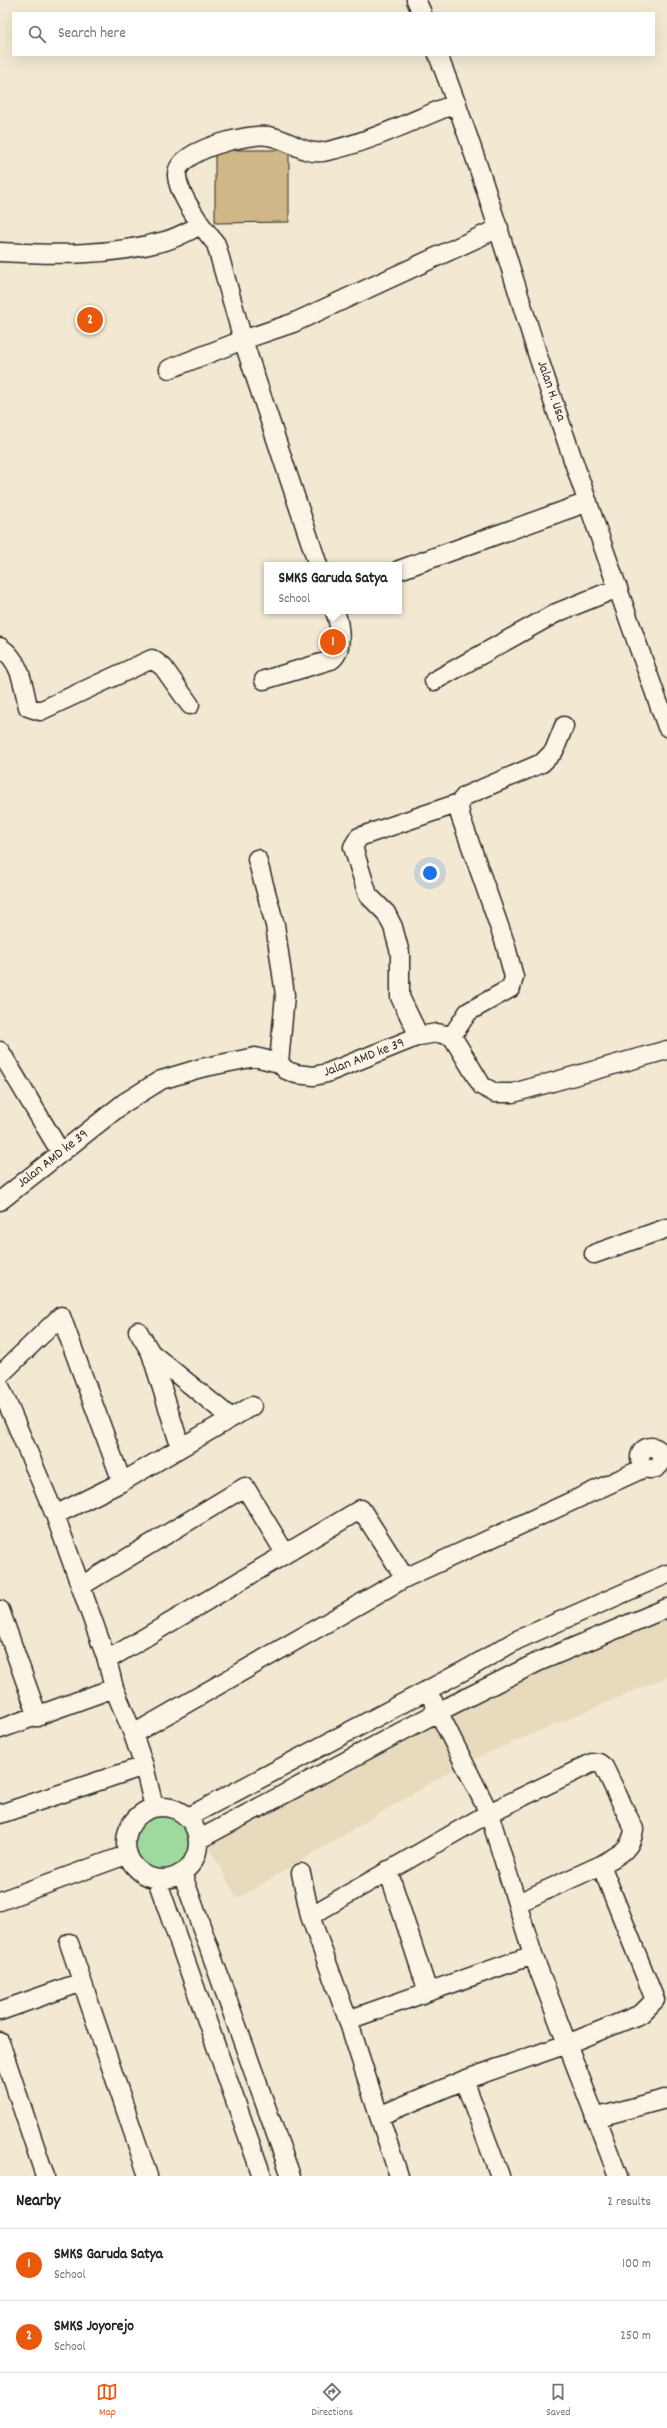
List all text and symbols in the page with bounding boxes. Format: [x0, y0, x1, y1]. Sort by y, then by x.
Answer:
search box [12, 12, 655, 56]
icon: search [26, 23, 48, 45]
text: Search here [58, 23, 126, 45]
pin: 2 [77, 305, 103, 335]
street label: Jalan H. Usa [531, 358, 571, 425]
popup [264, 562, 402, 614]
text: SMKS Garuda Satya [279, 568, 387, 590]
text: School [279, 590, 310, 609]
pin: 1 [320, 627, 346, 657]
your location [420, 863, 440, 883]
street label: Jalan AMD ke 39 [321, 1033, 407, 1083]
street label: Jalan AMD ke 39 [13, 1125, 93, 1193]
text: Nearby [16, 2190, 60, 2214]
text: 2 results [607, 2193, 651, 2212]
text: SMKS Garuda Satya [54, 2244, 163, 2266]
text: 1 [28, 2255, 30, 2274]
text: 100 m [622, 2255, 651, 2274]
text: School [54, 2266, 86, 2285]
text: SMKS Joyorejo [54, 2316, 134, 2338]
text: 2 [26, 2327, 32, 2346]
text: 250 m [620, 2327, 651, 2346]
text: School [54, 2338, 86, 2357]
tab: Map [96, 2381, 118, 2421]
tab: Directions [311, 2381, 353, 2421]
tab: Saved [546, 2381, 571, 2421]

